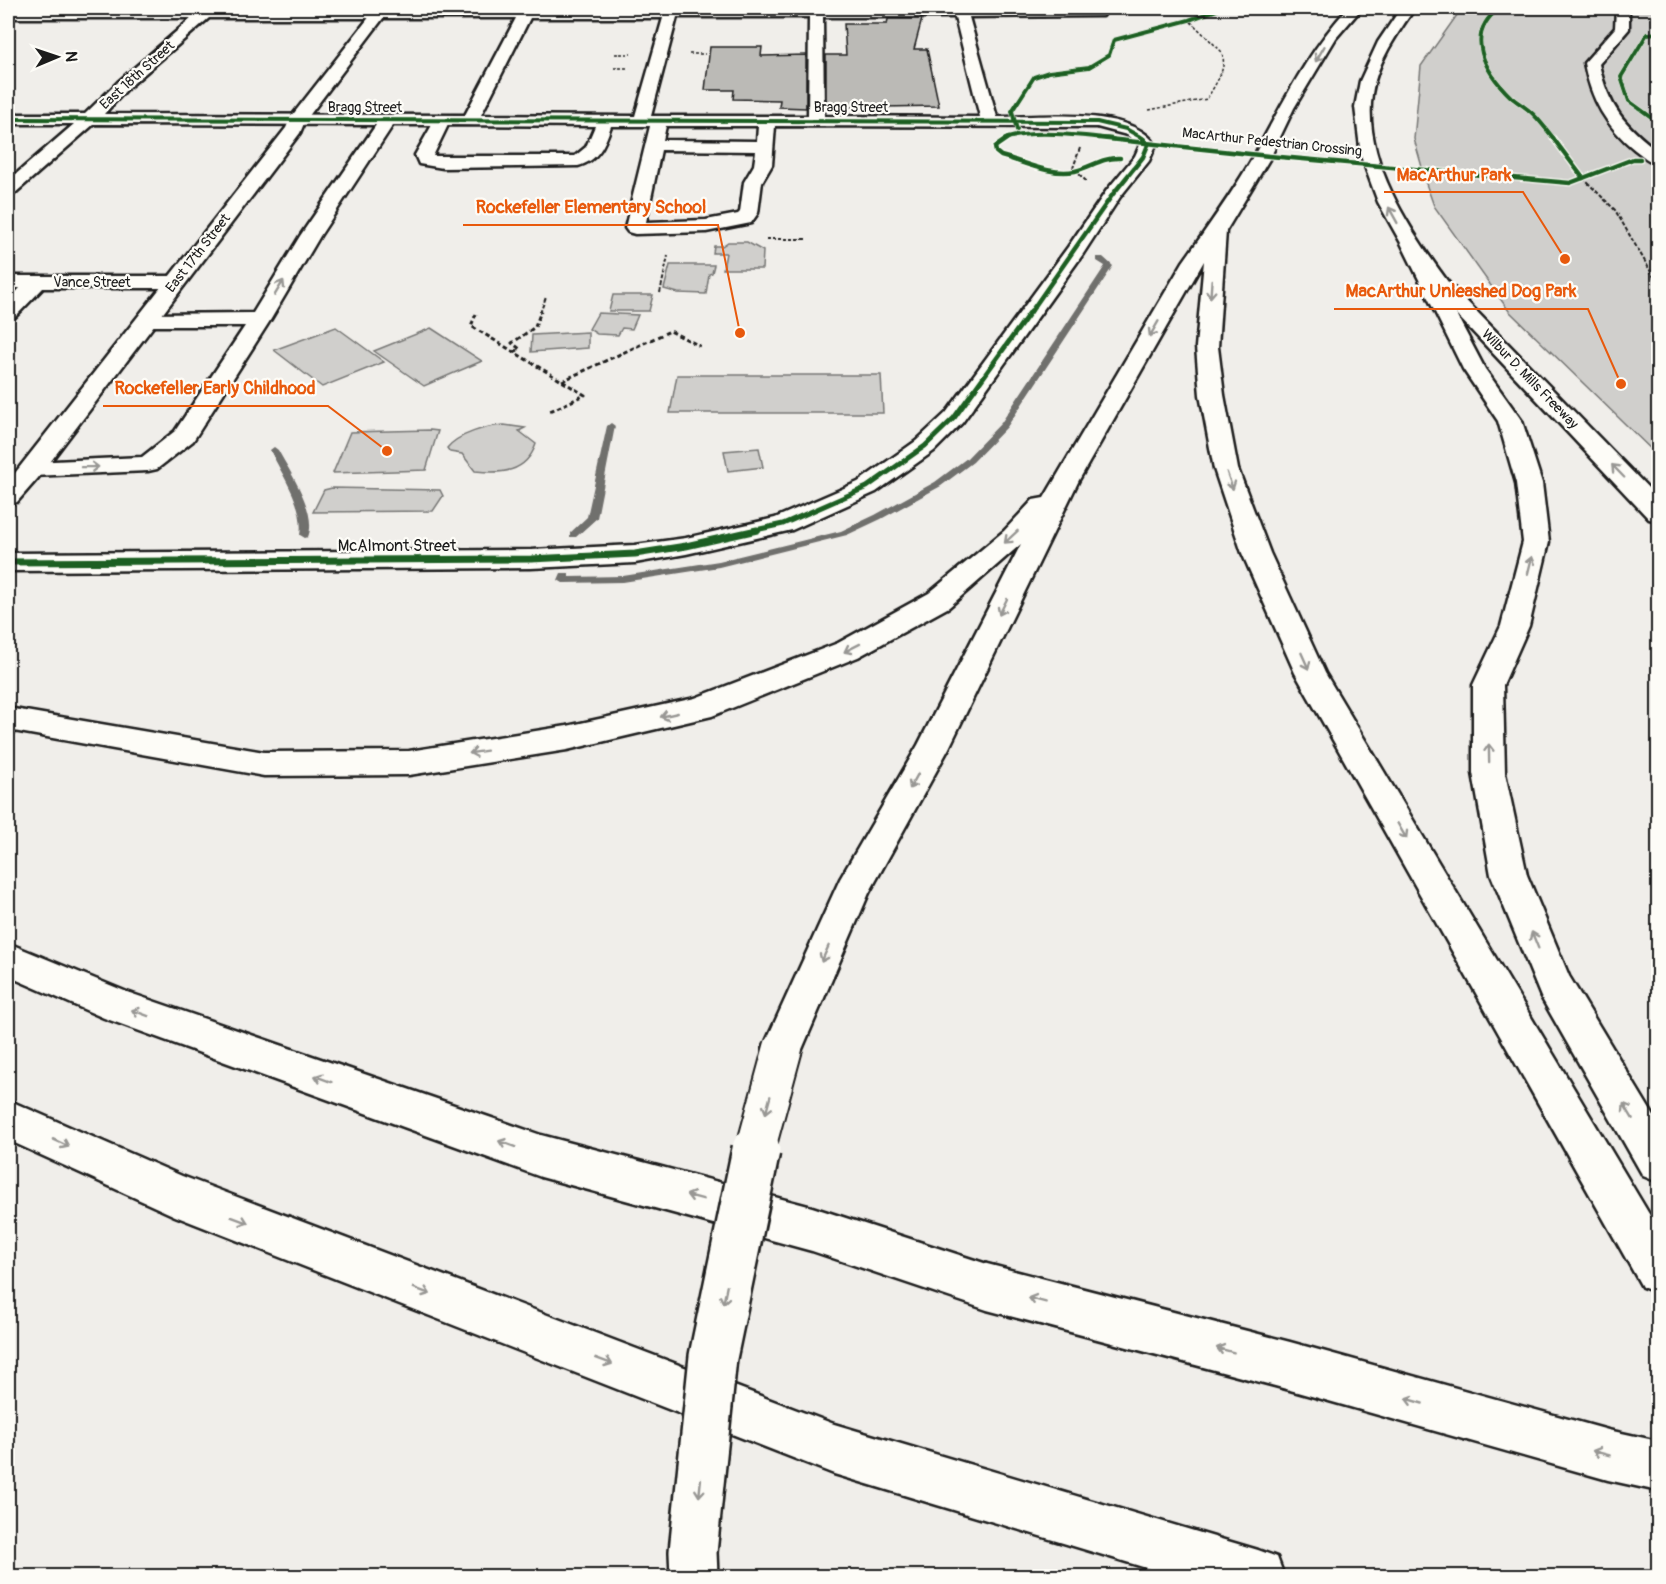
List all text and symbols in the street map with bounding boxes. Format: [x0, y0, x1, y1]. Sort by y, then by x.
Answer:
north arrow [27, 27, 87, 87]
street label: East 18th Street [96, 37, 178, 113]
one-way arrow [1313, 45, 1325, 62]
text: N [61, 51, 81, 62]
street label: Bragg Street [328, 99, 403, 116]
street label: Bragg Street [814, 99, 889, 116]
street label: MacArthur Pedestrian Crossing [1181, 124, 1363, 160]
callout: MacArthur Park [1384, 156, 1523, 192]
text: MacArthur Park [1396, 164, 1512, 187]
callout: Rockefeller Elementary School [463, 189, 718, 225]
text: Rockefeller Elementary School [476, 196, 706, 219]
one-way arrow [1387, 207, 1399, 224]
street label: East 17th Street [162, 210, 234, 296]
callout: MacArthur Unleashed Dog Park [1334, 273, 1588, 309]
street label: Vance Street [53, 274, 131, 291]
one-way arrow [1206, 278, 1217, 298]
one-way arrow [273, 280, 285, 297]
text: MacArthur Unleashed Dog Park [1346, 280, 1577, 303]
one-way arrow [1148, 320, 1160, 337]
street label: Wilbur D. Mills Freeway [1478, 326, 1582, 432]
callout: Rockefeller Early Childhood [103, 370, 328, 406]
text: Rockefeller Early Childhood [114, 377, 316, 400]
one-way arrow [80, 462, 100, 473]
one-way arrow [1611, 463, 1625, 478]
one-way arrow [1225, 472, 1236, 490]
one-way arrow [1004, 530, 1019, 544]
street label: McAlmont Street [338, 536, 457, 556]
one-way arrow [1525, 556, 1536, 575]
one-way arrow [996, 598, 1008, 616]
one-way arrow [843, 642, 861, 654]
one-way arrow [1300, 652, 1311, 670]
one-way arrow [660, 710, 680, 721]
one-way arrow [1483, 743, 1495, 763]
one-way arrow [469, 747, 488, 758]
one-way arrow [908, 772, 920, 789]
one-way arrow [1396, 822, 1408, 839]
one-way arrow [1529, 932, 1540, 950]
one-way arrow [818, 945, 829, 963]
one-way arrow [131, 1007, 150, 1018]
one-way arrow [314, 1072, 333, 1083]
one-way arrow [762, 1095, 773, 1114]
one-way arrow [1622, 1103, 1634, 1120]
one-way arrow [52, 1138, 70, 1149]
one-way arrow [498, 1138, 517, 1149]
one-way arrow [686, 1191, 705, 1203]
one-way arrow [230, 1216, 249, 1227]
one-way arrow [719, 1285, 730, 1304]
one-way arrow [412, 1286, 431, 1297]
one-way arrow [1028, 1294, 1047, 1305]
one-way arrow [1216, 1343, 1235, 1355]
one-way arrow [594, 1356, 613, 1367]
one-way arrow [1404, 1395, 1423, 1406]
one-way arrow [1592, 1447, 1611, 1459]
one-way arrow [694, 1478, 705, 1498]

